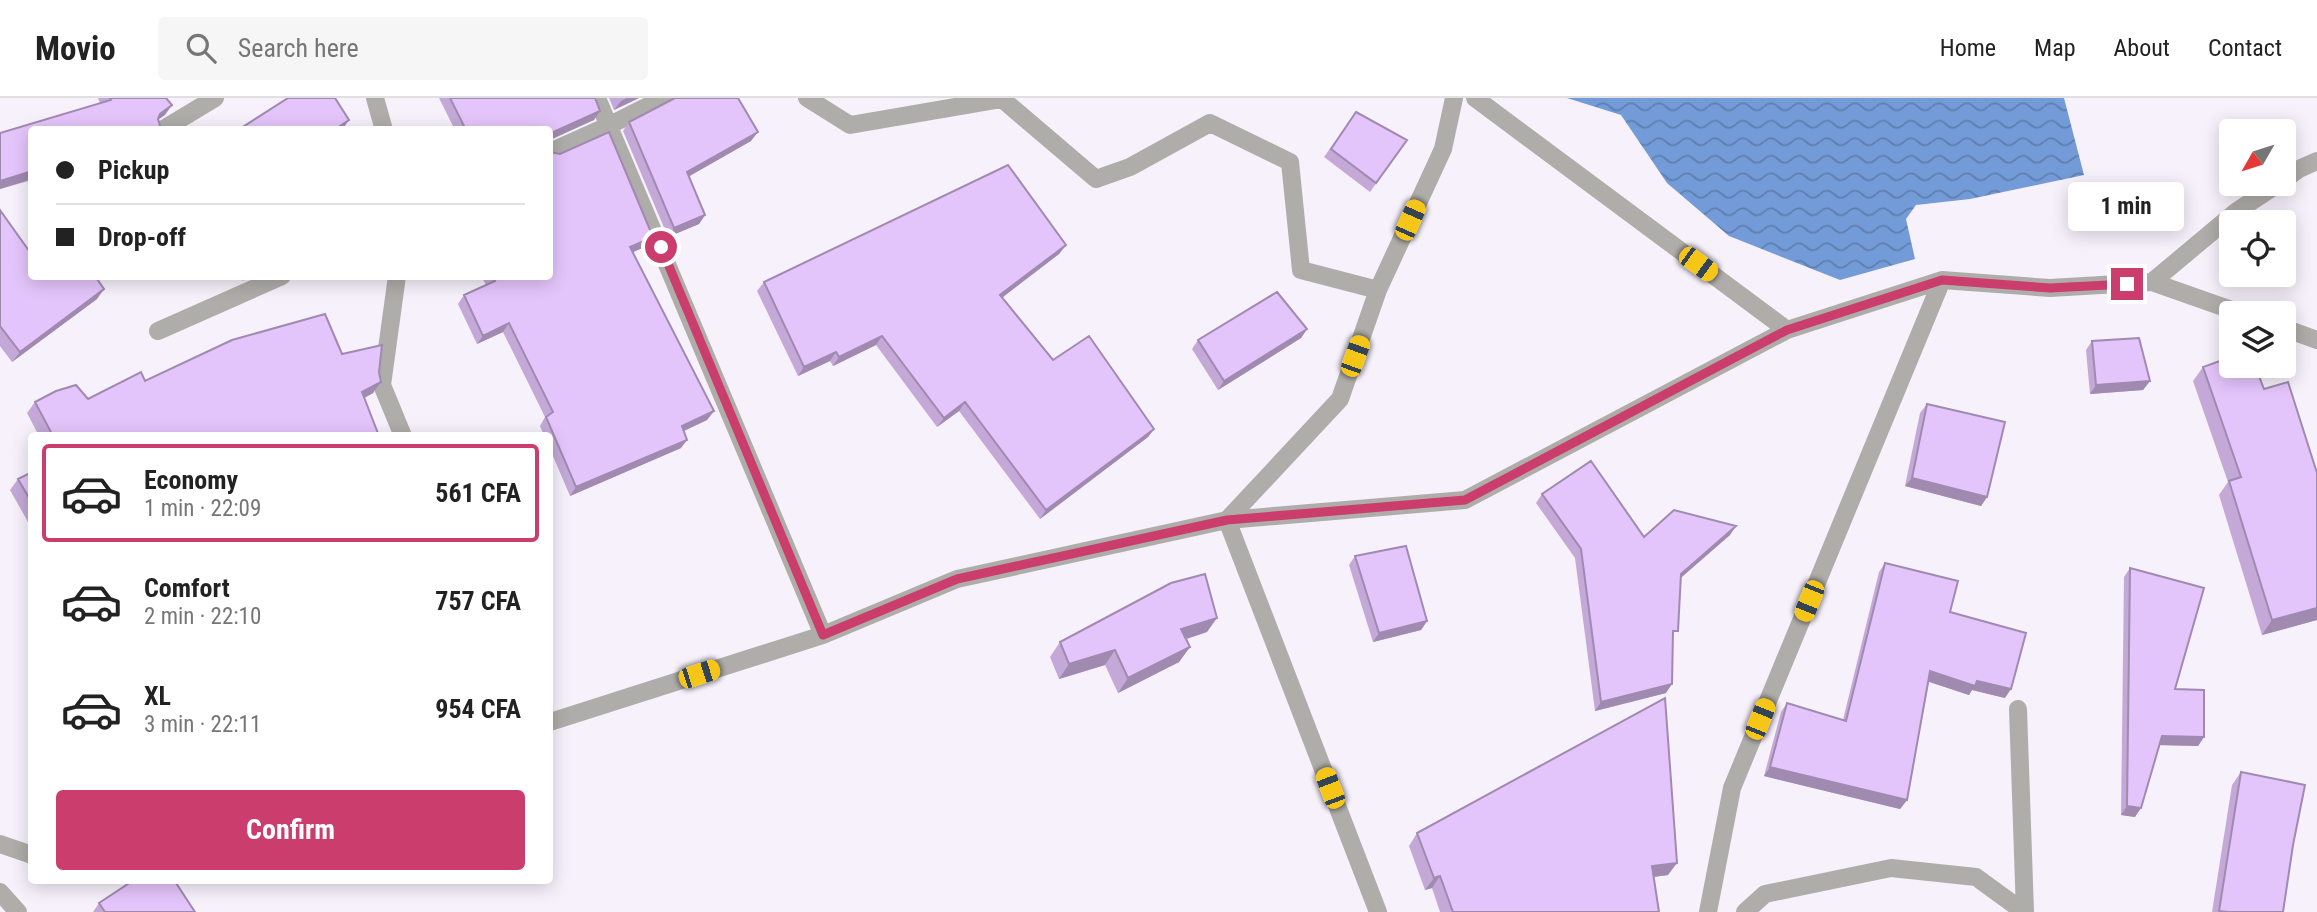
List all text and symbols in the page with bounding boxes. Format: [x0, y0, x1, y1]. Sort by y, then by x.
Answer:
search box [158, 17, 648, 80]
text: Movio [35, 29, 116, 68]
icon: search [182, 29, 220, 67]
text: Search here [238, 33, 359, 63]
text: Home [1940, 34, 1996, 62]
text: Map [2034, 34, 2076, 62]
text: About [2114, 34, 2170, 62]
text: Contact [2208, 34, 2282, 62]
north arrow [2219, 119, 2296, 196]
map controls [2219, 119, 2296, 378]
text: Pickup [98, 155, 169, 185]
callout: 1 min [2069, 183, 2185, 232]
text: 1 min [2100, 193, 2152, 220]
car [1392, 197, 1429, 243]
button: locate [2219, 210, 2296, 287]
text: Drop-off [98, 222, 186, 252]
route start [645, 231, 677, 263]
car [1675, 243, 1722, 285]
route end [2111, 268, 2143, 300]
button: layers [2219, 301, 2296, 378]
car [1338, 333, 1373, 379]
icon: car [60, 462, 123, 525]
text: Economy [144, 465, 238, 495]
text: 561 CFA [435, 478, 521, 508]
text: 1 min · 22:09 [144, 495, 261, 522]
icon: car [60, 570, 123, 633]
text: Comfort [144, 573, 230, 603]
car [1792, 578, 1827, 624]
text: 757 CFA [435, 586, 521, 616]
text: 2 min · 22:10 [144, 603, 261, 630]
car [676, 658, 723, 690]
icon: car [60, 678, 123, 741]
text: XL [144, 681, 171, 711]
text: 954 CFA [435, 694, 521, 724]
car [1743, 696, 1778, 742]
text: 3 min · 22:11 [144, 711, 261, 738]
car [1313, 765, 1348, 811]
button: Confirm [56, 790, 525, 870]

